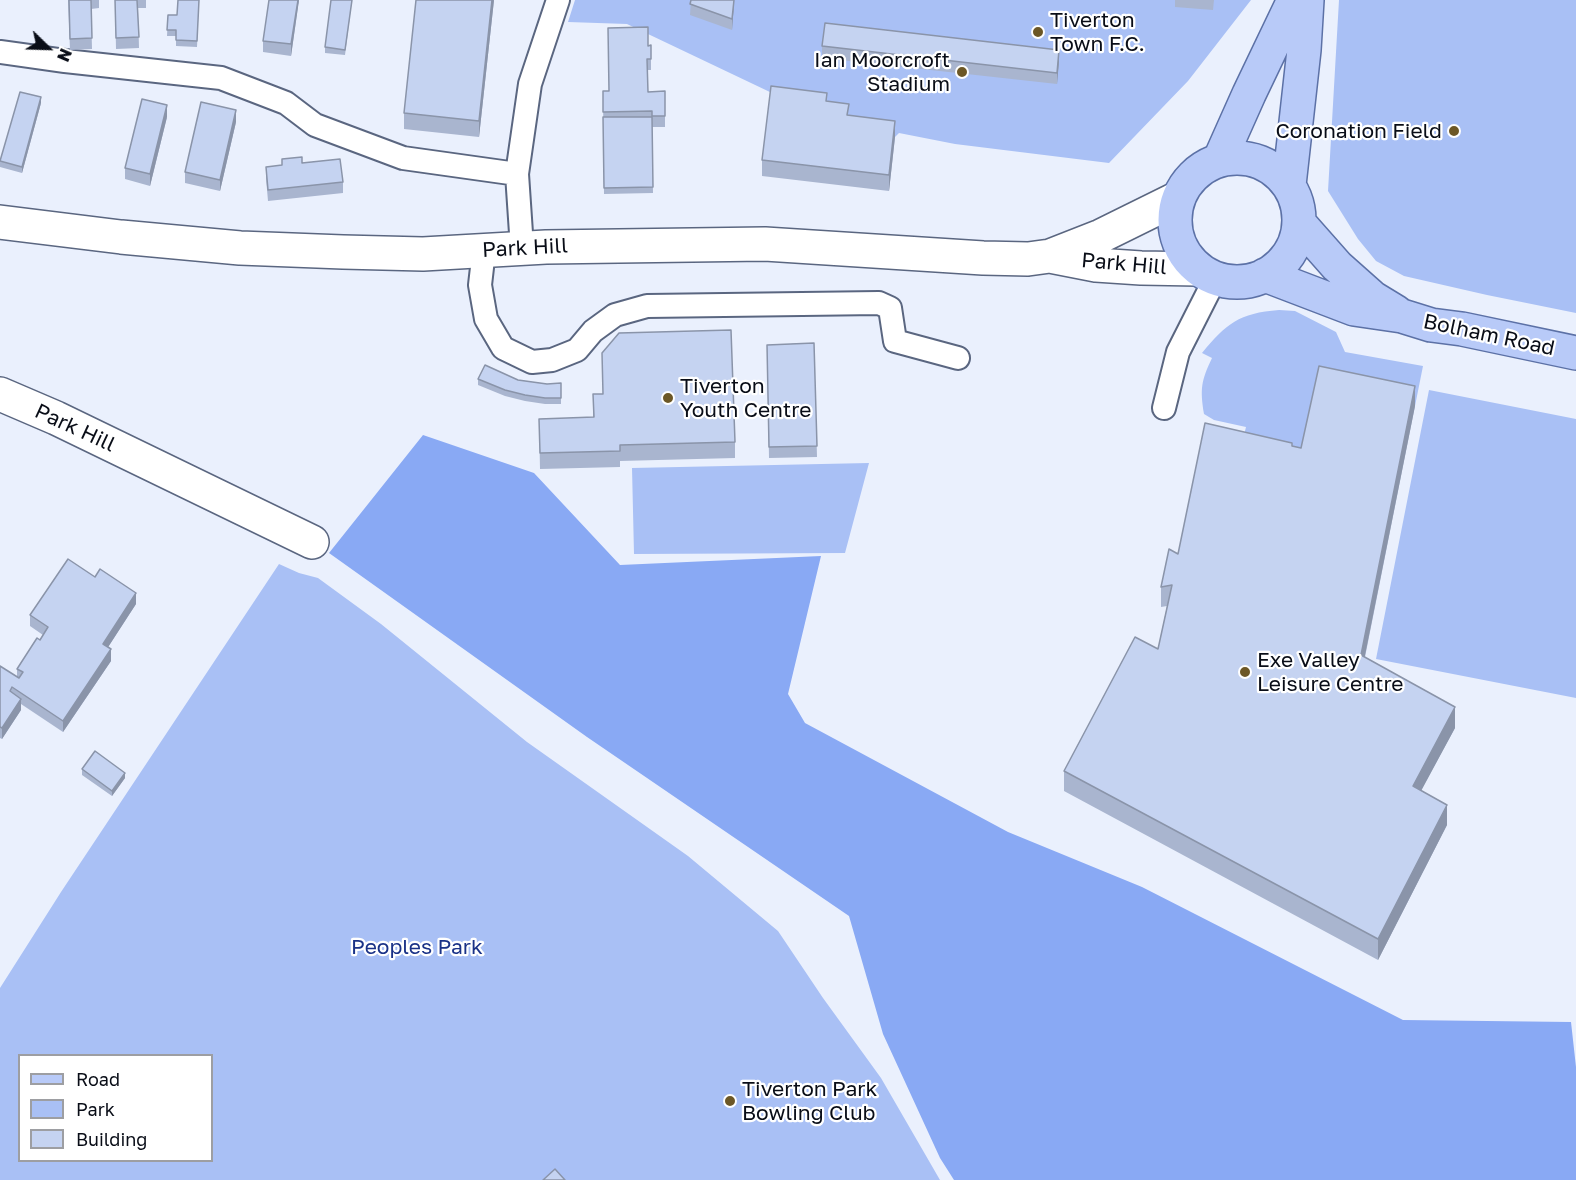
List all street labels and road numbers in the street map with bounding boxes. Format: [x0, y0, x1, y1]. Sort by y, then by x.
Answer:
street label: Park Hill [482, 233, 568, 263]
street label: Park Hill [1080, 248, 1168, 280]
street label: Bolham Road [1421, 309, 1557, 361]
street label: Park Hill [31, 398, 119, 458]

